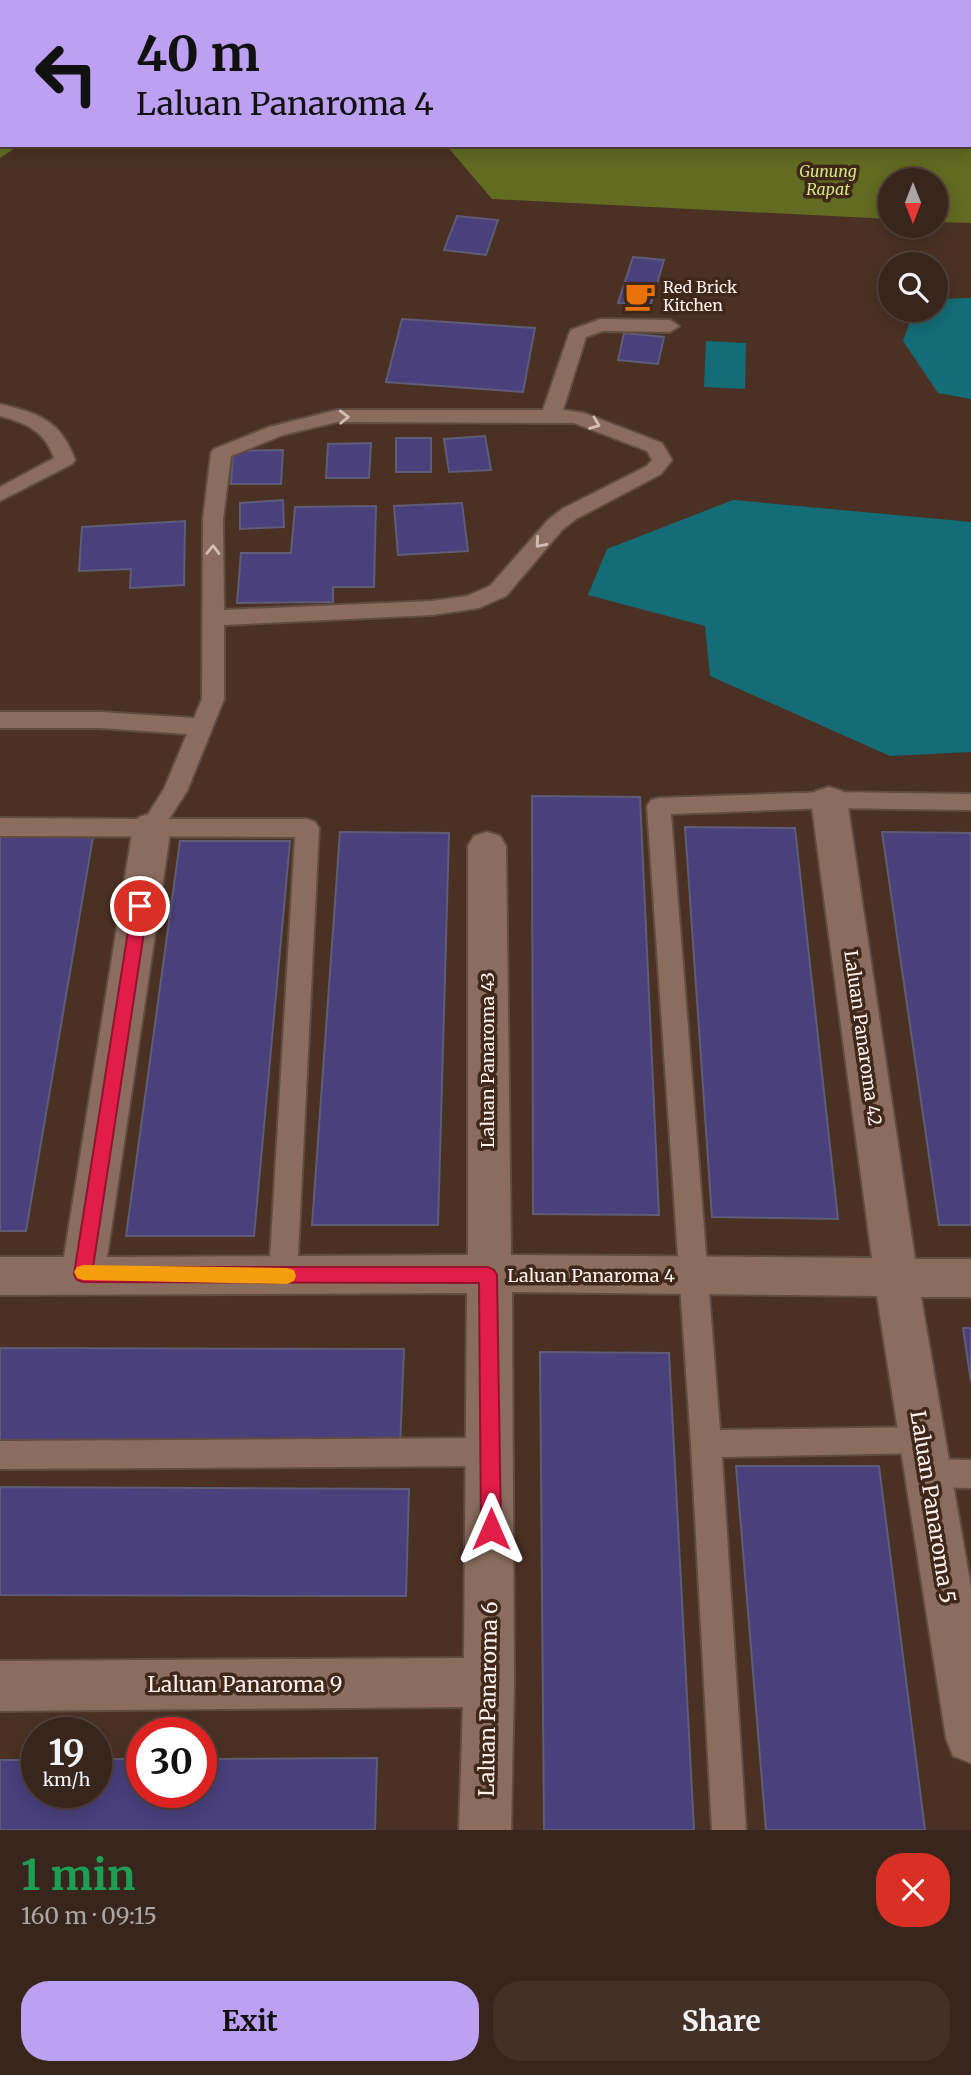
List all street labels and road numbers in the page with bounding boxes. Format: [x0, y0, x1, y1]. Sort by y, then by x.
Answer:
street label: Laluan Panaroma 42 [839, 949, 887, 1127]
street label: Laluan Panaroma 43 [476, 972, 499, 1148]
street label: Laluan Panaroma 4 [507, 1264, 675, 1287]
street label: Laluan Panaroma 5 [904, 1409, 962, 1605]
street label: Laluan Panaroma 6 [473, 1601, 503, 1797]
street label: Laluan Panaroma 9 [147, 1671, 343, 1698]

